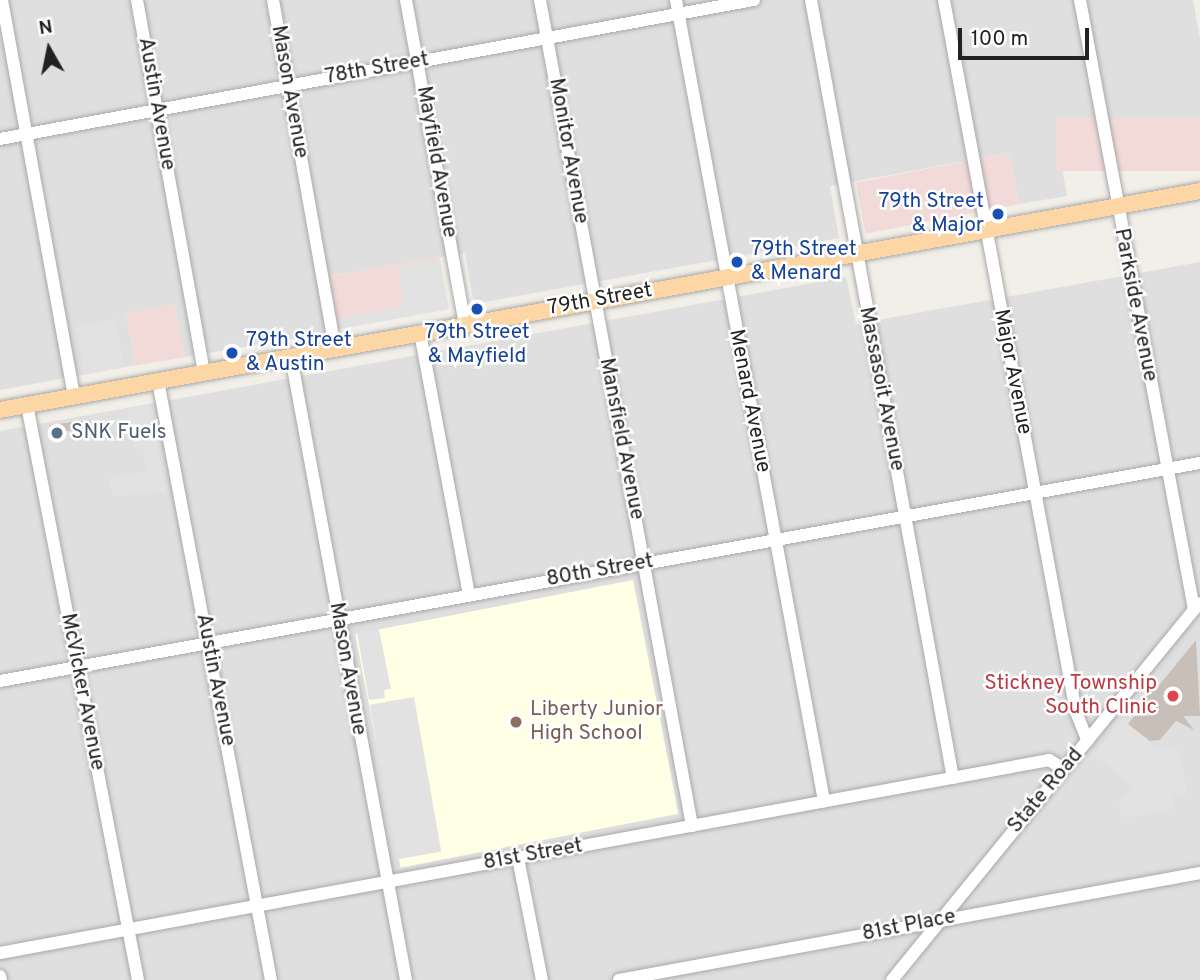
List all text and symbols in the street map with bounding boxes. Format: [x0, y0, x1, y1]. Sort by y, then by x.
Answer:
north arrow [14, 14, 84, 84]
scale bar [962, 14, 1093, 58]
text: N [37, 15, 54, 41]
street label: Mason Avenue [265, 23, 313, 161]
text: 100 m [971, 26, 1028, 53]
street label: Austin Avenue [132, 35, 180, 173]
street label: 78th Street [323, 47, 431, 91]
street label: Monitor Avenue [543, 76, 593, 226]
street label: Mayfield Avenue [410, 84, 462, 240]
place label: 79th Street & Major [878, 189, 984, 239]
marker: 79th Street & Major [990, 206, 1006, 222]
street label: Parkside Avenue [1108, 226, 1162, 384]
place label: 79th Street & Menard [751, 237, 857, 287]
marker: 79th Street & Menard [729, 254, 745, 270]
street label: 79th Street [546, 278, 654, 322]
marker: 79th Street & Mayfield [469, 301, 485, 317]
street label: Massasoit Avenue [853, 304, 909, 474]
street label: Major Avenue [987, 307, 1037, 437]
place label: 79th Street & Mayfield [424, 320, 530, 370]
street label: Menard Avenue [723, 327, 775, 475]
place label: 79th Street & Austin [246, 328, 352, 378]
marker: 79th Street & Austin [224, 345, 240, 361]
street label: Mansfield Avenue [593, 356, 649, 522]
place label: SNK Fuels [71, 420, 167, 446]
marker: SNK Fuels [49, 425, 65, 441]
street label: 80th Street [545, 549, 655, 593]
street label: Mason Avenue [323, 600, 371, 738]
street label: McVicker Avenue [54, 611, 110, 773]
street label: Austin Avenue [190, 611, 240, 749]
place label: Stickney Township South Clinic [983, 671, 1157, 721]
marker: Stickney Township South Clinic [1163, 686, 1183, 706]
place label: Liberty Junior High School [530, 697, 663, 747]
marker: Liberty Junior High School [508, 714, 524, 730]
street label: State Road [1003, 743, 1089, 839]
street label: 81st Street [481, 834, 585, 876]
street label: 81st Place [860, 905, 958, 947]

